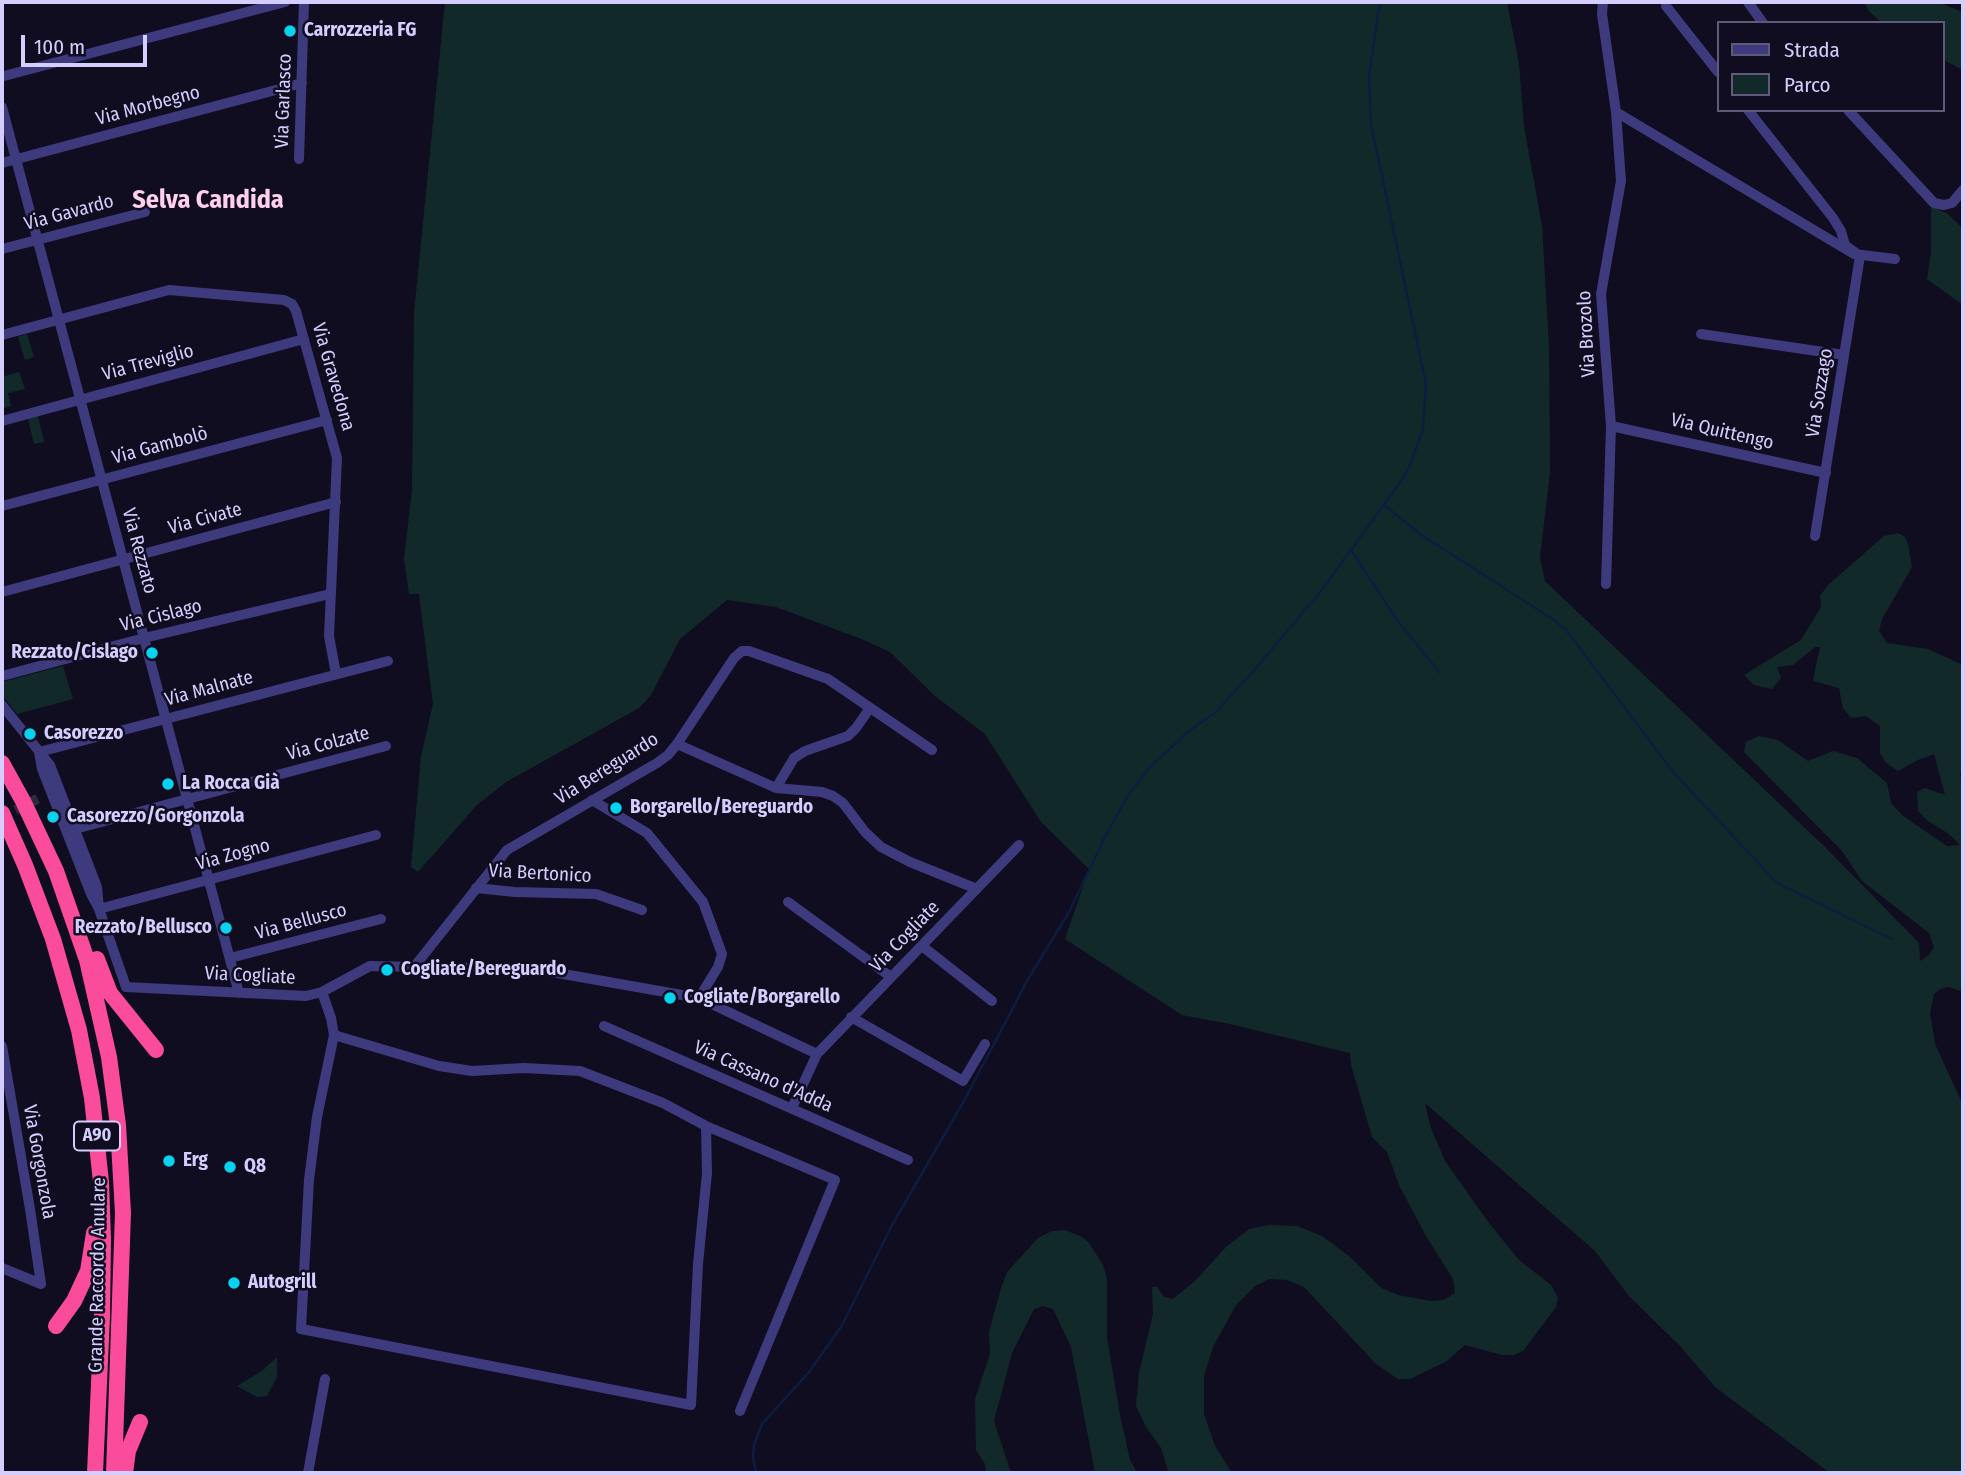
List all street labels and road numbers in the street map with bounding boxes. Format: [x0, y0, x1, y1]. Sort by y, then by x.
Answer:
street label: Via Garlasco [271, 53, 297, 149]
street label: Via Morbegno [93, 81, 203, 131]
street label: Via Gavardo [22, 190, 116, 236]
street label: Via Brozolo [1573, 290, 1601, 378]
street label: Via Gravedona [307, 320, 359, 434]
street label: Via Treviglio [100, 340, 196, 386]
street label: Via Sozzago [1802, 347, 1838, 439]
street label: Via Quittengo [1668, 409, 1776, 455]
street label: Via Gambolò [110, 422, 210, 470]
street label: Via Civate [166, 498, 244, 540]
street label: Via Rezzato [117, 506, 161, 596]
street label: Via Cislago [118, 595, 204, 637]
street label: Via Malnate [162, 666, 256, 712]
street label: Via Colzate [284, 722, 372, 766]
street label: Via Bereguardo [551, 728, 663, 810]
street label: Via Zogno [193, 834, 273, 876]
street label: Via Bertonico [488, 860, 592, 888]
street label: Via Cogliate [865, 896, 945, 978]
street label: Via Bellusco [253, 899, 349, 945]
street label: Via Cogliate [204, 962, 296, 990]
street label: Via Cassano d'Adda [690, 1036, 836, 1118]
street label: Via Gorgonzola [18, 1103, 60, 1221]
road number: A90 [74, 1121, 120, 1150]
street label: Grande Raccordo Anulare [85, 1177, 111, 1373]

